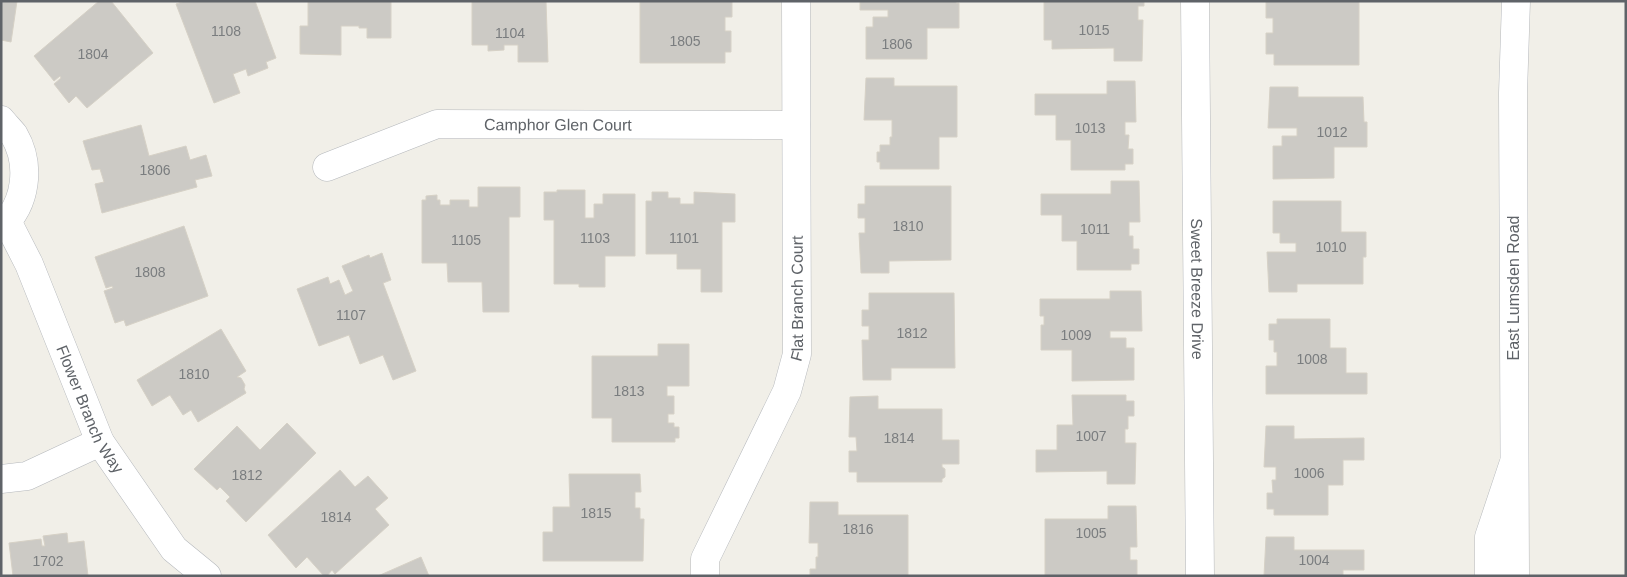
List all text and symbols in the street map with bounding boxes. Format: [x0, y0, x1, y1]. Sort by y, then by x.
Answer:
house number: 1015 [1078, 22, 1110, 38]
house number: 1108 [211, 23, 241, 39]
house number: 1104 [495, 25, 525, 41]
house number: 1805 [669, 33, 701, 49]
house number: 1806 [881, 36, 913, 52]
house number: 1804 [77, 46, 109, 62]
street label: Camphor Glen Court [484, 116, 632, 133]
house number: 1013 [1074, 120, 1106, 136]
house number: 1012 [1316, 124, 1348, 140]
house number: 1806 [139, 162, 171, 178]
street label: East Lumsden Road [1505, 216, 1522, 360]
house number: 1810 [892, 218, 924, 234]
street label: Sweet Breeze Drive [1188, 218, 1207, 360]
house number: 1011 [1080, 221, 1110, 237]
house number: 1103 [580, 230, 610, 246]
house number: 1101 [669, 230, 699, 246]
house number: 1105 [451, 232, 481, 248]
street label: Flat Branch Court [787, 235, 806, 363]
house number: 1010 [1315, 239, 1347, 255]
house number: 1808 [134, 264, 166, 280]
house number: 1107 [336, 307, 366, 323]
house number: 1812 [896, 325, 928, 341]
house number: 1009 [1060, 327, 1092, 343]
street label: Flower Branch Way [54, 343, 127, 476]
house number: 1008 [1296, 351, 1328, 367]
house number: 1810 [178, 366, 210, 382]
house number: 1813 [613, 383, 645, 399]
house number: 1007 [1075, 428, 1107, 444]
house number: 1814 [883, 430, 915, 446]
house number: 1006 [1293, 465, 1325, 481]
house number: 1812 [231, 467, 263, 483]
house number: 1815 [580, 505, 612, 521]
house number: 1814 [320, 509, 352, 525]
house number: 1816 [842, 521, 874, 537]
house number: 1005 [1075, 525, 1107, 541]
house number: 1004 [1298, 552, 1330, 568]
house number: 1702 [32, 553, 64, 569]

